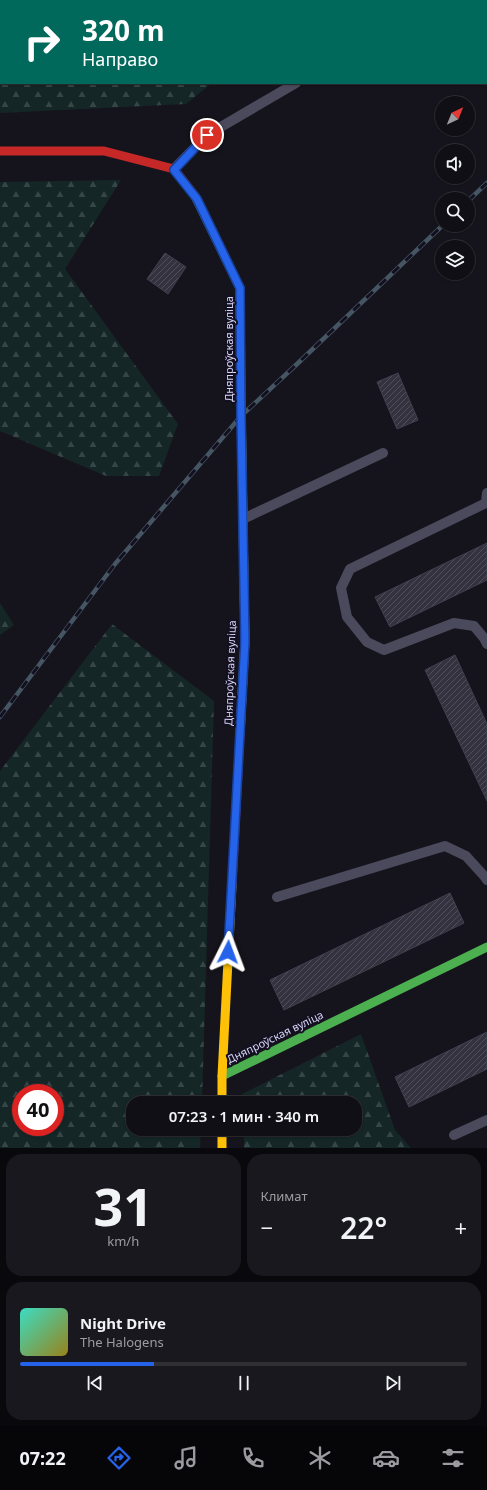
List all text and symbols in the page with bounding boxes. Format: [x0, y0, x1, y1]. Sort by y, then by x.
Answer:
text: 320 m [82, 11, 165, 49]
icon: right [16, 16, 68, 68]
text: Направо [82, 47, 158, 71]
north arrow [435, 96, 475, 136]
map controls [435, 96, 475, 280]
pin [190, 118, 224, 152]
icon: arrive [196, 124, 218, 146]
button: sound [435, 144, 475, 184]
button: search [435, 192, 475, 232]
button: layers [435, 240, 475, 280]
street label: Дняпроўская вуліца [221, 296, 236, 402]
street label: Дняпроўская вуліца [220, 620, 239, 726]
position arrow [207, 931, 249, 973]
street label: Дняпроўская вуліца [224, 1007, 326, 1066]
speed limit sign: 40 [12, 1084, 64, 1136]
text: 07:23 · 1 мин · 340 m [169, 1106, 319, 1126]
text: 31 [94, 1170, 153, 1241]
text: Климат [261, 1187, 307, 1205]
text: 22° [340, 1207, 387, 1248]
text: − [261, 1212, 273, 1242]
text: + [454, 1212, 467, 1242]
text: km/h [107, 1232, 139, 1250]
text: Night Drive [80, 1313, 166, 1333]
text: The Halogens [80, 1333, 164, 1351]
icon: previous [84, 1372, 106, 1394]
icon: pause [233, 1372, 255, 1394]
icon: next [382, 1372, 404, 1394]
icon: directions [105, 1444, 133, 1472]
icon: music [172, 1444, 200, 1472]
icon: phone [239, 1444, 267, 1472]
icon: climate [306, 1444, 334, 1472]
icon: car [372, 1444, 400, 1472]
icon: filters [439, 1444, 467, 1472]
text: 07:22 [19, 1446, 66, 1470]

